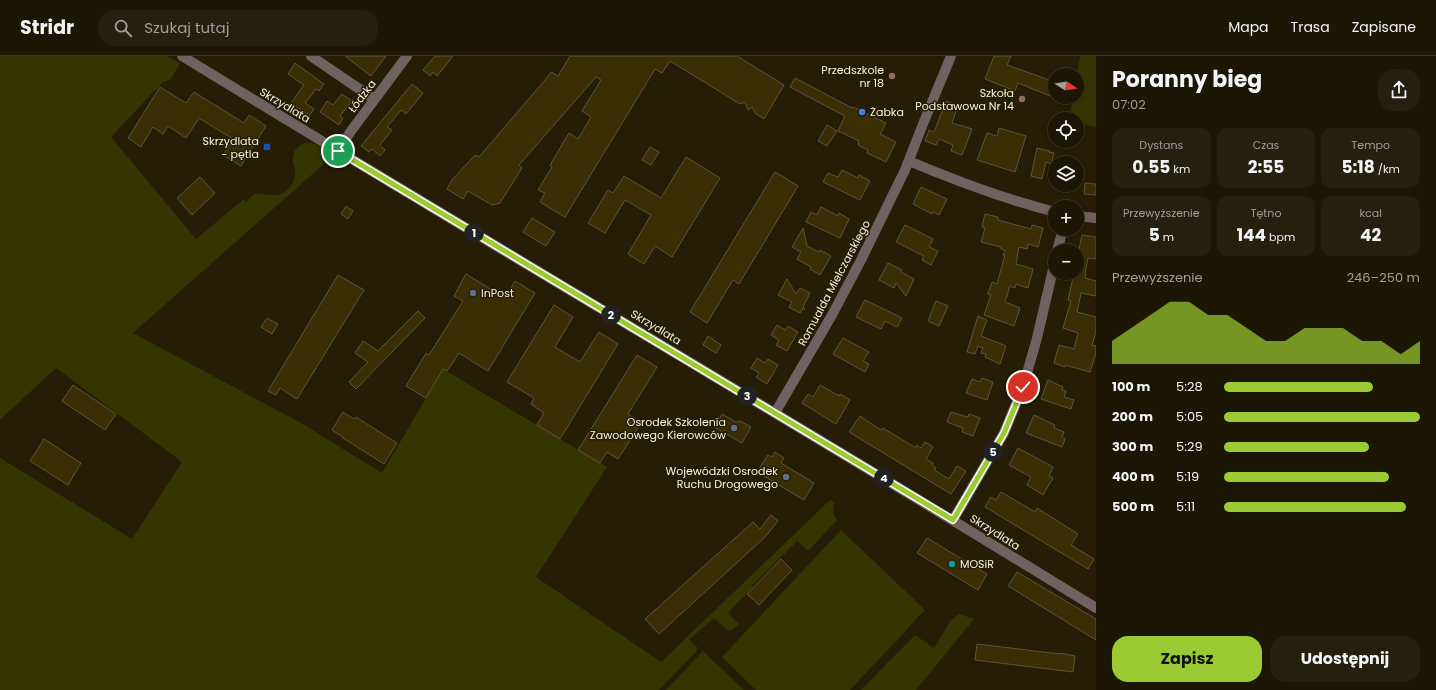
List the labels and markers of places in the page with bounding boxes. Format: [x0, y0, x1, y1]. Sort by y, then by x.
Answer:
place label: Przedszkole nr 18 [821, 62, 884, 91]
marker: Przedszkole nr 18 [887, 71, 897, 81]
place label: Szkoła Podstawowa Nr 14 [915, 85, 1014, 114]
marker: Szkoła Podstawowa Nr 14 [1017, 94, 1027, 104]
place label: Żabka [870, 104, 904, 120]
marker: Żabka [857, 107, 867, 117]
place label: Skrzydlata - pętla [203, 133, 259, 162]
pin [321, 134, 355, 168]
marker: Skrzydlata - pętla [262, 142, 272, 152]
pin: 1 [464, 223, 484, 243]
place label: InPost [481, 285, 514, 301]
marker: InPost [468, 288, 478, 298]
pin: 2 [601, 305, 621, 325]
pin [1006, 370, 1040, 404]
pin: 3 [737, 386, 757, 406]
place label: Osrodek Szkolenia Zawodowego Kierowców [590, 414, 726, 443]
marker: Osrodek Szkolenia Zawodowego Kierowców [729, 423, 739, 433]
pin: 5 [983, 442, 1003, 462]
place label: Wojewódzki Osrodek Ruchu Drogowego [665, 463, 778, 492]
pin: 4 [874, 468, 894, 488]
marker: Wojewódzki Osrodek Ruchu Drogowego [781, 472, 791, 482]
place label: MOSiR [960, 556, 994, 572]
marker: MOSiR [947, 559, 957, 569]

